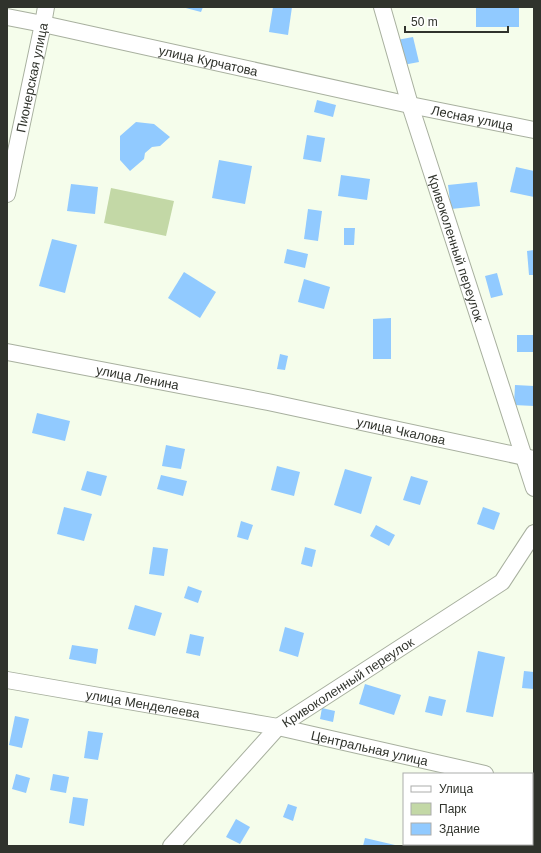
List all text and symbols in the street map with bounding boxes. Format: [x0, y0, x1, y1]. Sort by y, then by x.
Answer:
scale bar [405, 8, 508, 34]
text: 50 m [411, 15, 438, 29]
street label: Пионерская улица [13, 21, 51, 134]
street label: улица Курчатова [157, 42, 260, 79]
street label: Лесная улица [430, 102, 515, 133]
street label: Кривоколенный переулок [425, 172, 487, 324]
street label: улица Ленина [95, 362, 181, 392]
street label: улица Чкалова [356, 414, 448, 447]
street label: Кривоколенный переулок [279, 634, 417, 730]
street label: улица Менделеева [85, 686, 202, 721]
street label: Центральная улица [310, 727, 430, 769]
legend [403, 773, 533, 845]
text: Улица [439, 782, 473, 796]
text: Парк [439, 802, 467, 816]
text: Здание [439, 822, 480, 836]

